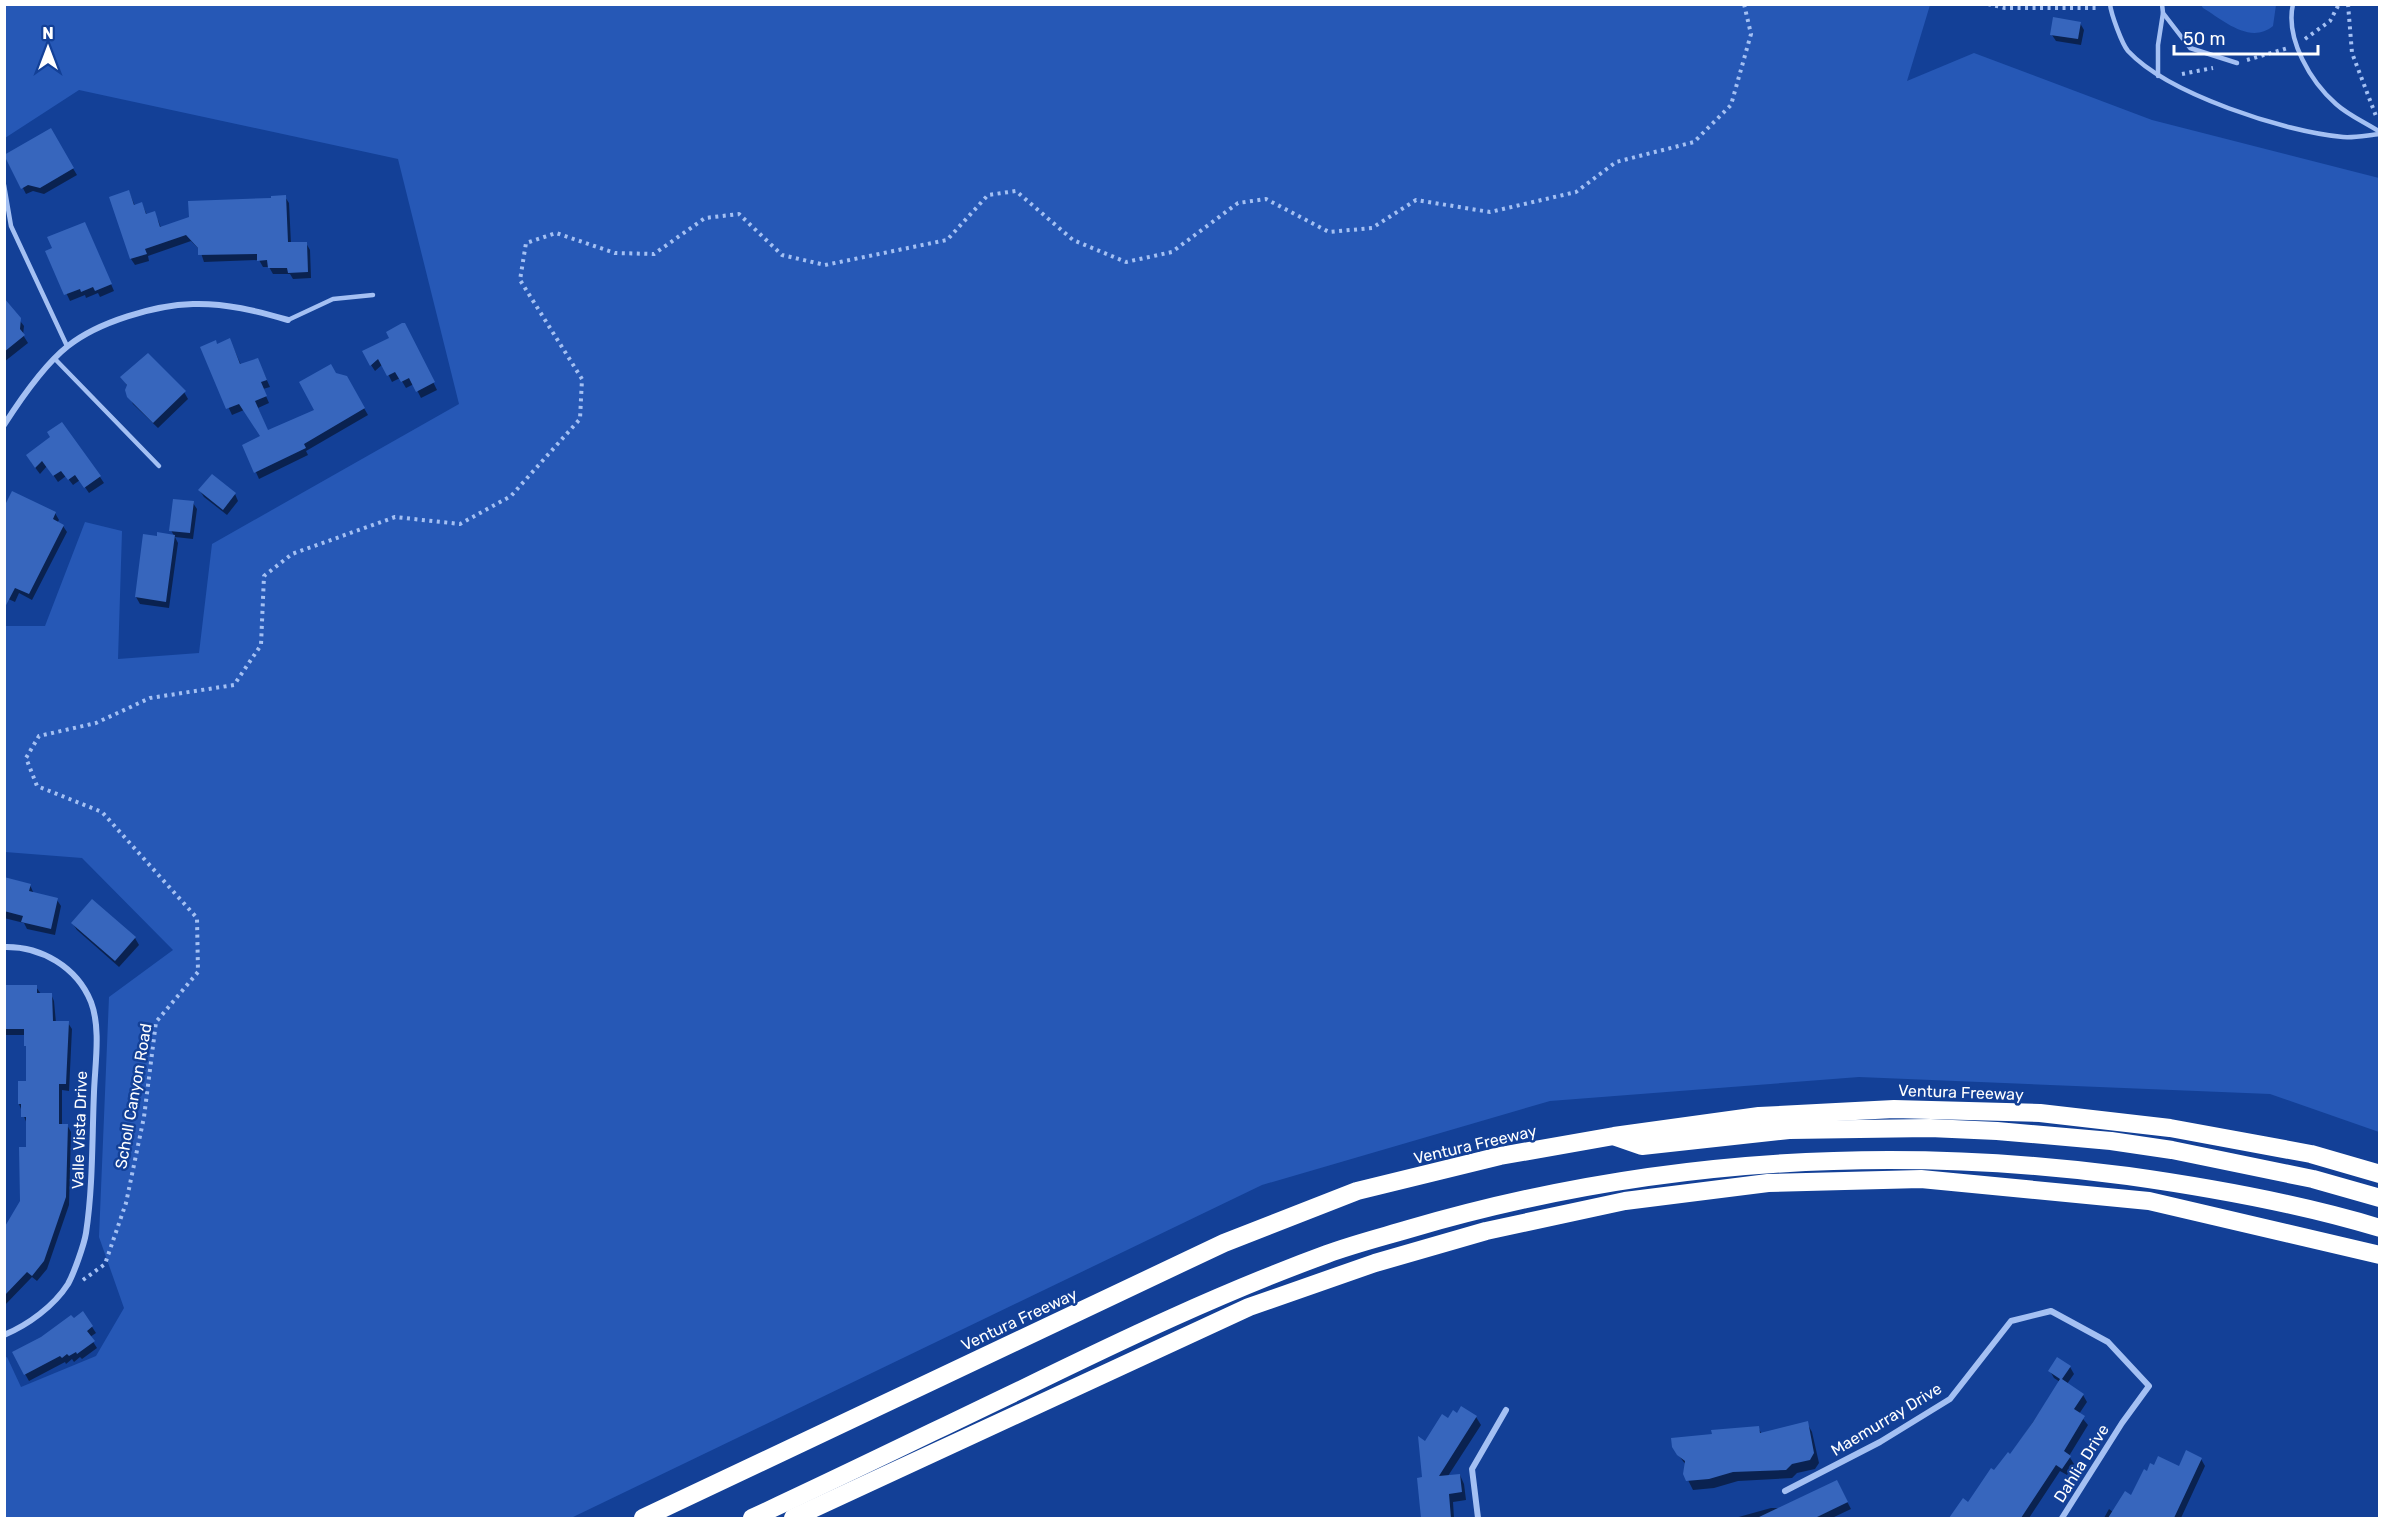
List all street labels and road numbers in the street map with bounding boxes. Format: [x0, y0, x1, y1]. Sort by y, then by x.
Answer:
street label: Scholl Canyon Road [111, 1022, 156, 1170]
street label: Valle Vista Drive [68, 1070, 91, 1190]
street label: Ventura Freeway [1898, 1081, 2024, 1104]
street label: Ventura Freeway [1412, 1121, 1539, 1168]
street label: Ventura Freeway [958, 1284, 1080, 1355]
street label: Maemurray Drive [1827, 1379, 1945, 1460]
street label: Dahlia Drive [2050, 1421, 2113, 1506]

